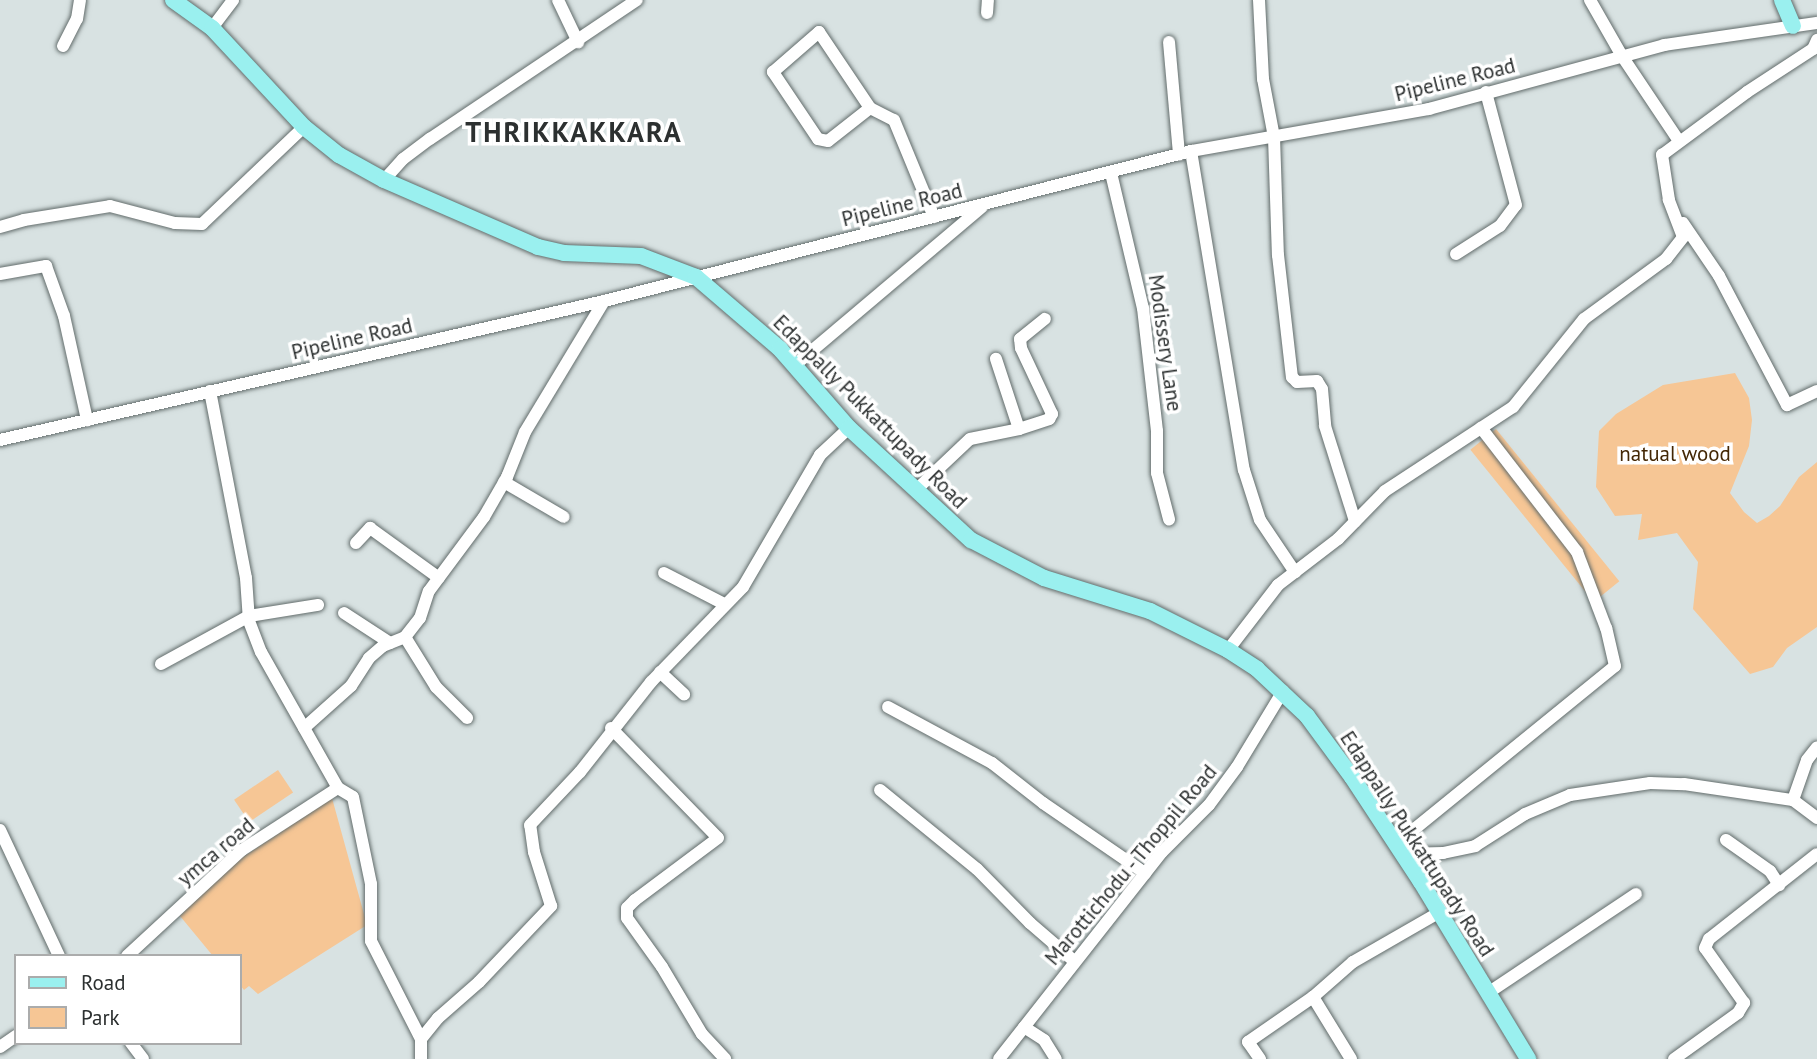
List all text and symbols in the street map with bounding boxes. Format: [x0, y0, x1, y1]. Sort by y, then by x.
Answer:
street label: Pipeline Road [1392, 53, 1518, 107]
district label: THRIKKAKKARA [467, 115, 681, 149]
street label: Pipeline Road [839, 178, 965, 232]
street label: Modissery Lane [1143, 273, 1187, 413]
street label: Edappally Pukkattupady Road [767, 309, 973, 515]
street label: Pipeline Road [289, 313, 415, 365]
park label: natual wood [1619, 441, 1731, 467]
street label: Edappally Pukkattupady Road [1334, 726, 1500, 962]
street label: Marottichodu - Thoppil Road [1038, 758, 1224, 972]
street label: ymca road [172, 813, 260, 891]
legend [14, 954, 242, 1045]
text: Road [81, 969, 125, 996]
text: Park [81, 1004, 120, 1031]

